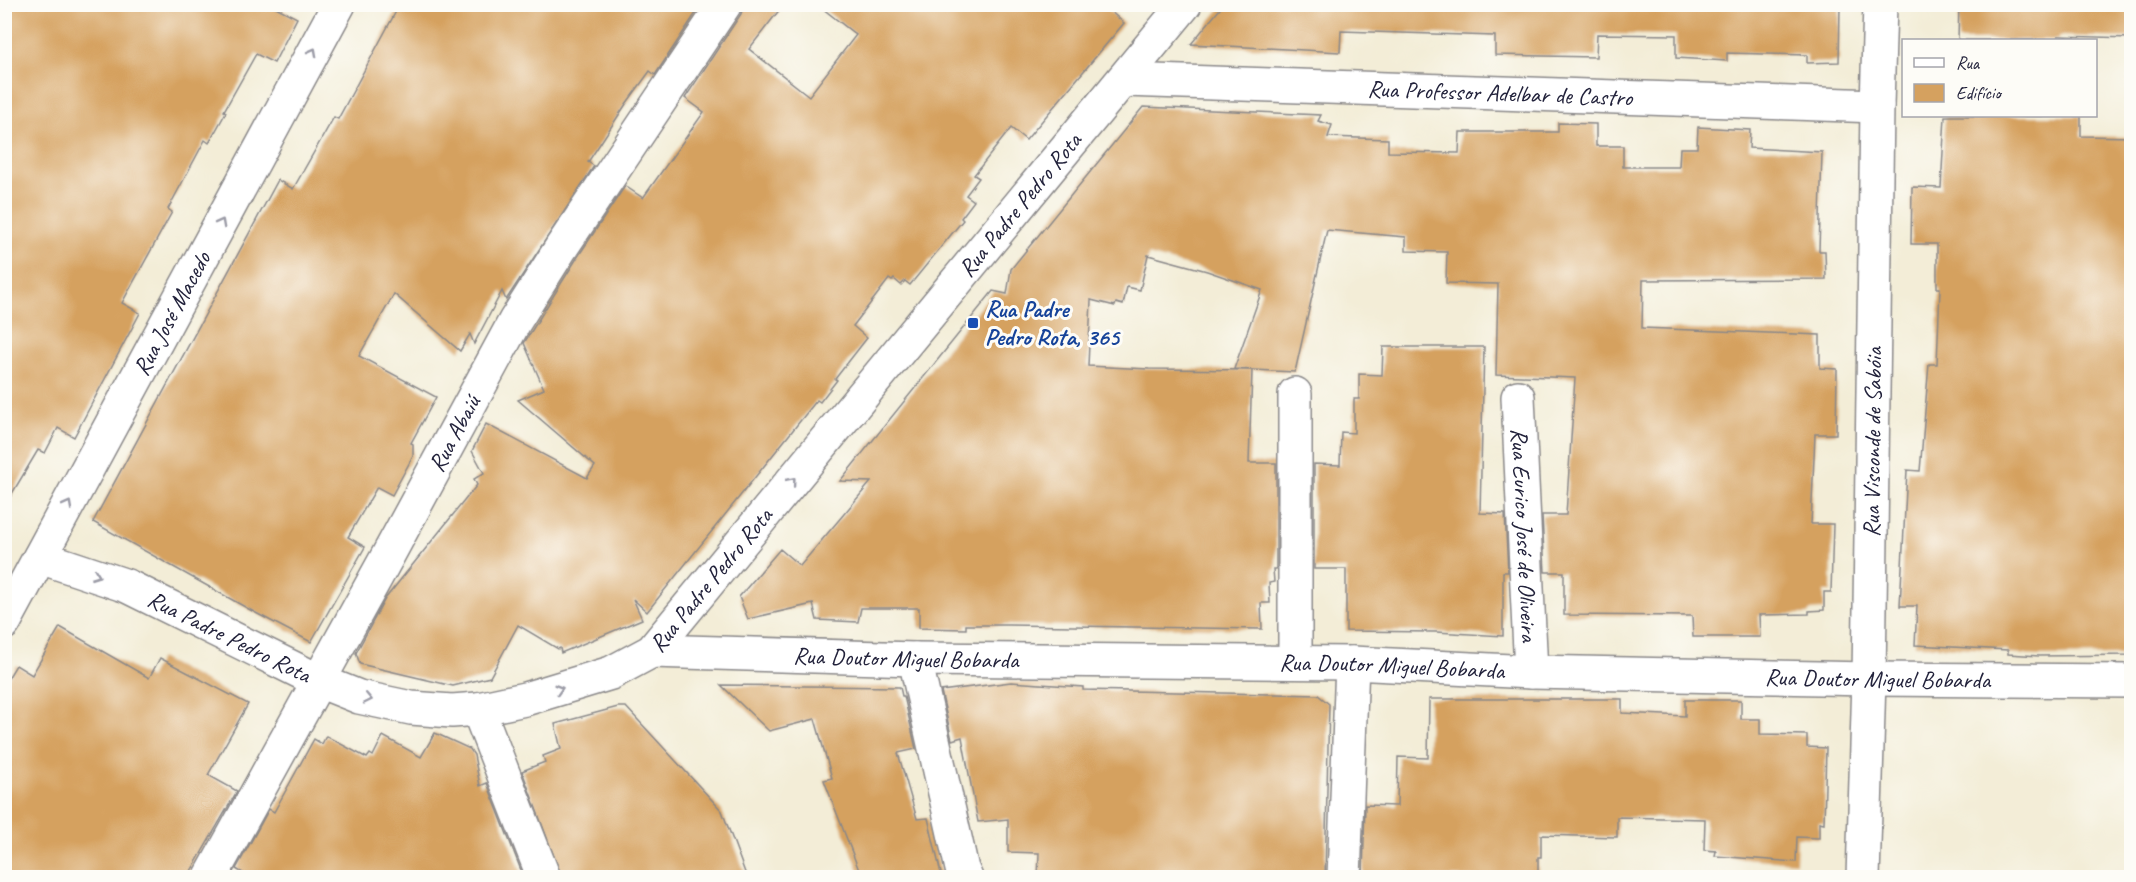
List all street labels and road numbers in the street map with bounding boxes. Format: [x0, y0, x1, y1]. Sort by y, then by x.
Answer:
street label: Rua Professor Adelbar de Castro [1367, 73, 1634, 113]
street label: Rua Padre Pedro Rota [951, 125, 1089, 283]
street label: Rua José Macedo [126, 245, 218, 380]
street label: Rua Visconde de Sabóia [1856, 346, 1889, 537]
street label: Rua Abaiú [421, 388, 488, 477]
street label: Rua Eurico José de Oliveira [1504, 427, 1545, 644]
street label: Rua Padre Pedro Rota [642, 500, 780, 658]
street label: Rua Padre Pedro Rota [143, 584, 317, 690]
street label: Rua Doutor Miguel Bobarda [793, 640, 1020, 675]
street label: Rua Doutor Miguel Bobarda [1279, 647, 1506, 686]
street label: Rua Doutor Miguel Bobarda [1765, 662, 1992, 695]

